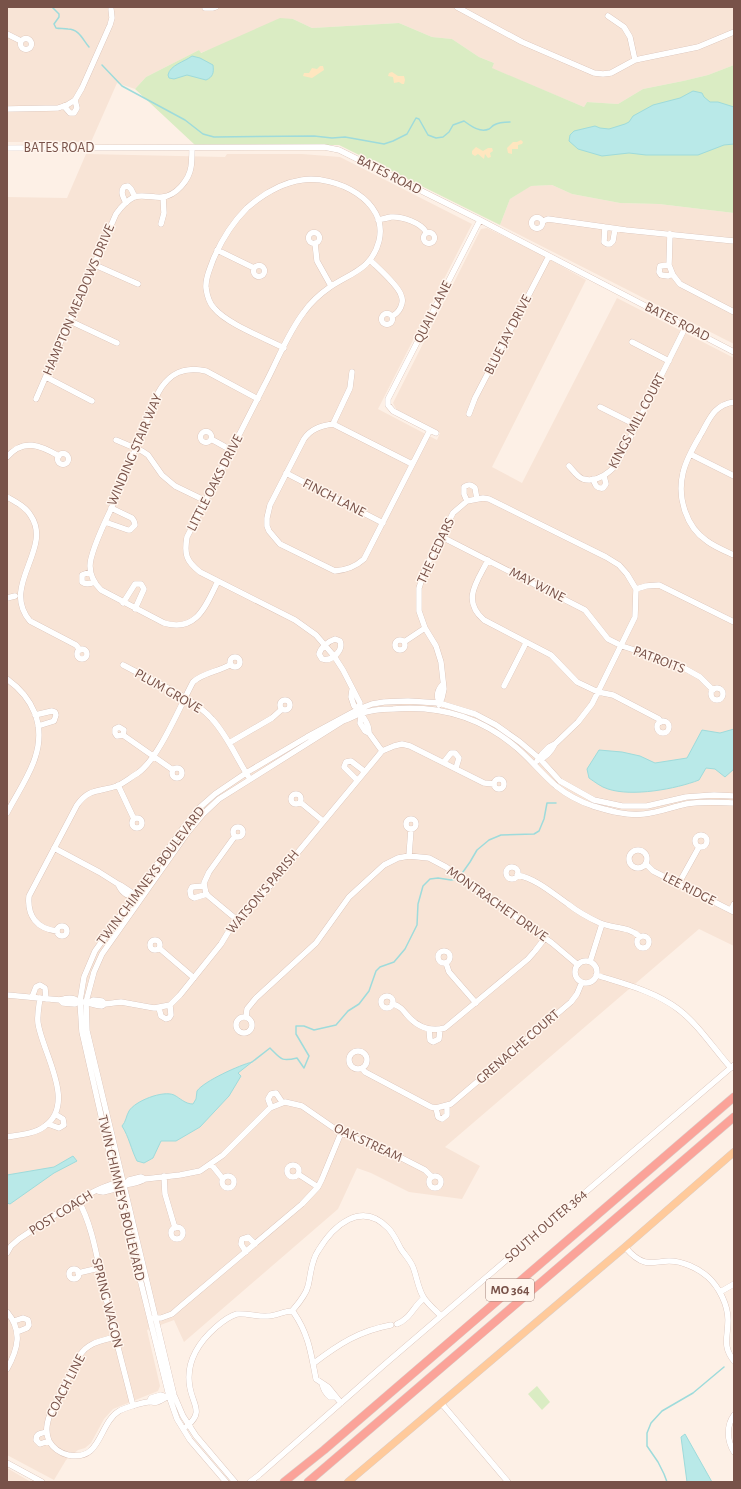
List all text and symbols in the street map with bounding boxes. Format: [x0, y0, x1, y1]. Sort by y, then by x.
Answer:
street label: BATES ROAD [24, 141, 94, 155]
street label: BATES ROAD [354, 153, 424, 197]
street label: HAMPTON MEADOWS DRIVE [41, 222, 117, 378]
street label: QUAIL LANE [411, 278, 455, 345]
street label: BLUE JAY DRIVE [482, 293, 534, 377]
street label: BATES ROAD [642, 300, 712, 344]
street label: KINGS MILL COURT [606, 371, 668, 471]
street label: WINDING STAIR WAY [105, 391, 165, 508]
street label: LITTLE OAKS DRIVE [185, 432, 245, 534]
street label: FINCH LANE [300, 476, 368, 520]
street label: THE CEDARS [415, 516, 457, 586]
street label: MAY WINE [507, 565, 567, 605]
street label: PATROITS [631, 644, 687, 676]
street label: PLUM GROVE [132, 666, 204, 716]
street label: TWIN CHIMNEYS BOULEVARD [94, 804, 208, 948]
street label: WATSON'S PARISH [224, 847, 302, 937]
street label: MONTRACHET DRIVE [444, 864, 550, 944]
street label: LEE RIDGE [660, 870, 718, 908]
street label: GRENACHE COURT [474, 1007, 562, 1087]
street label: TWIN CHIMNEYS BOULEVARD [95, 1114, 147, 1282]
street label: OAK STREAM [332, 1121, 404, 1165]
street label: SOUTH OUTER 364 [502, 1187, 590, 1265]
street label: POST COACH [27, 1188, 95, 1238]
street label: SPRING WAGON [89, 1256, 125, 1350]
road number: MO 364 [486, 1279, 534, 1301]
street label: COACH LINE [44, 1352, 88, 1420]

